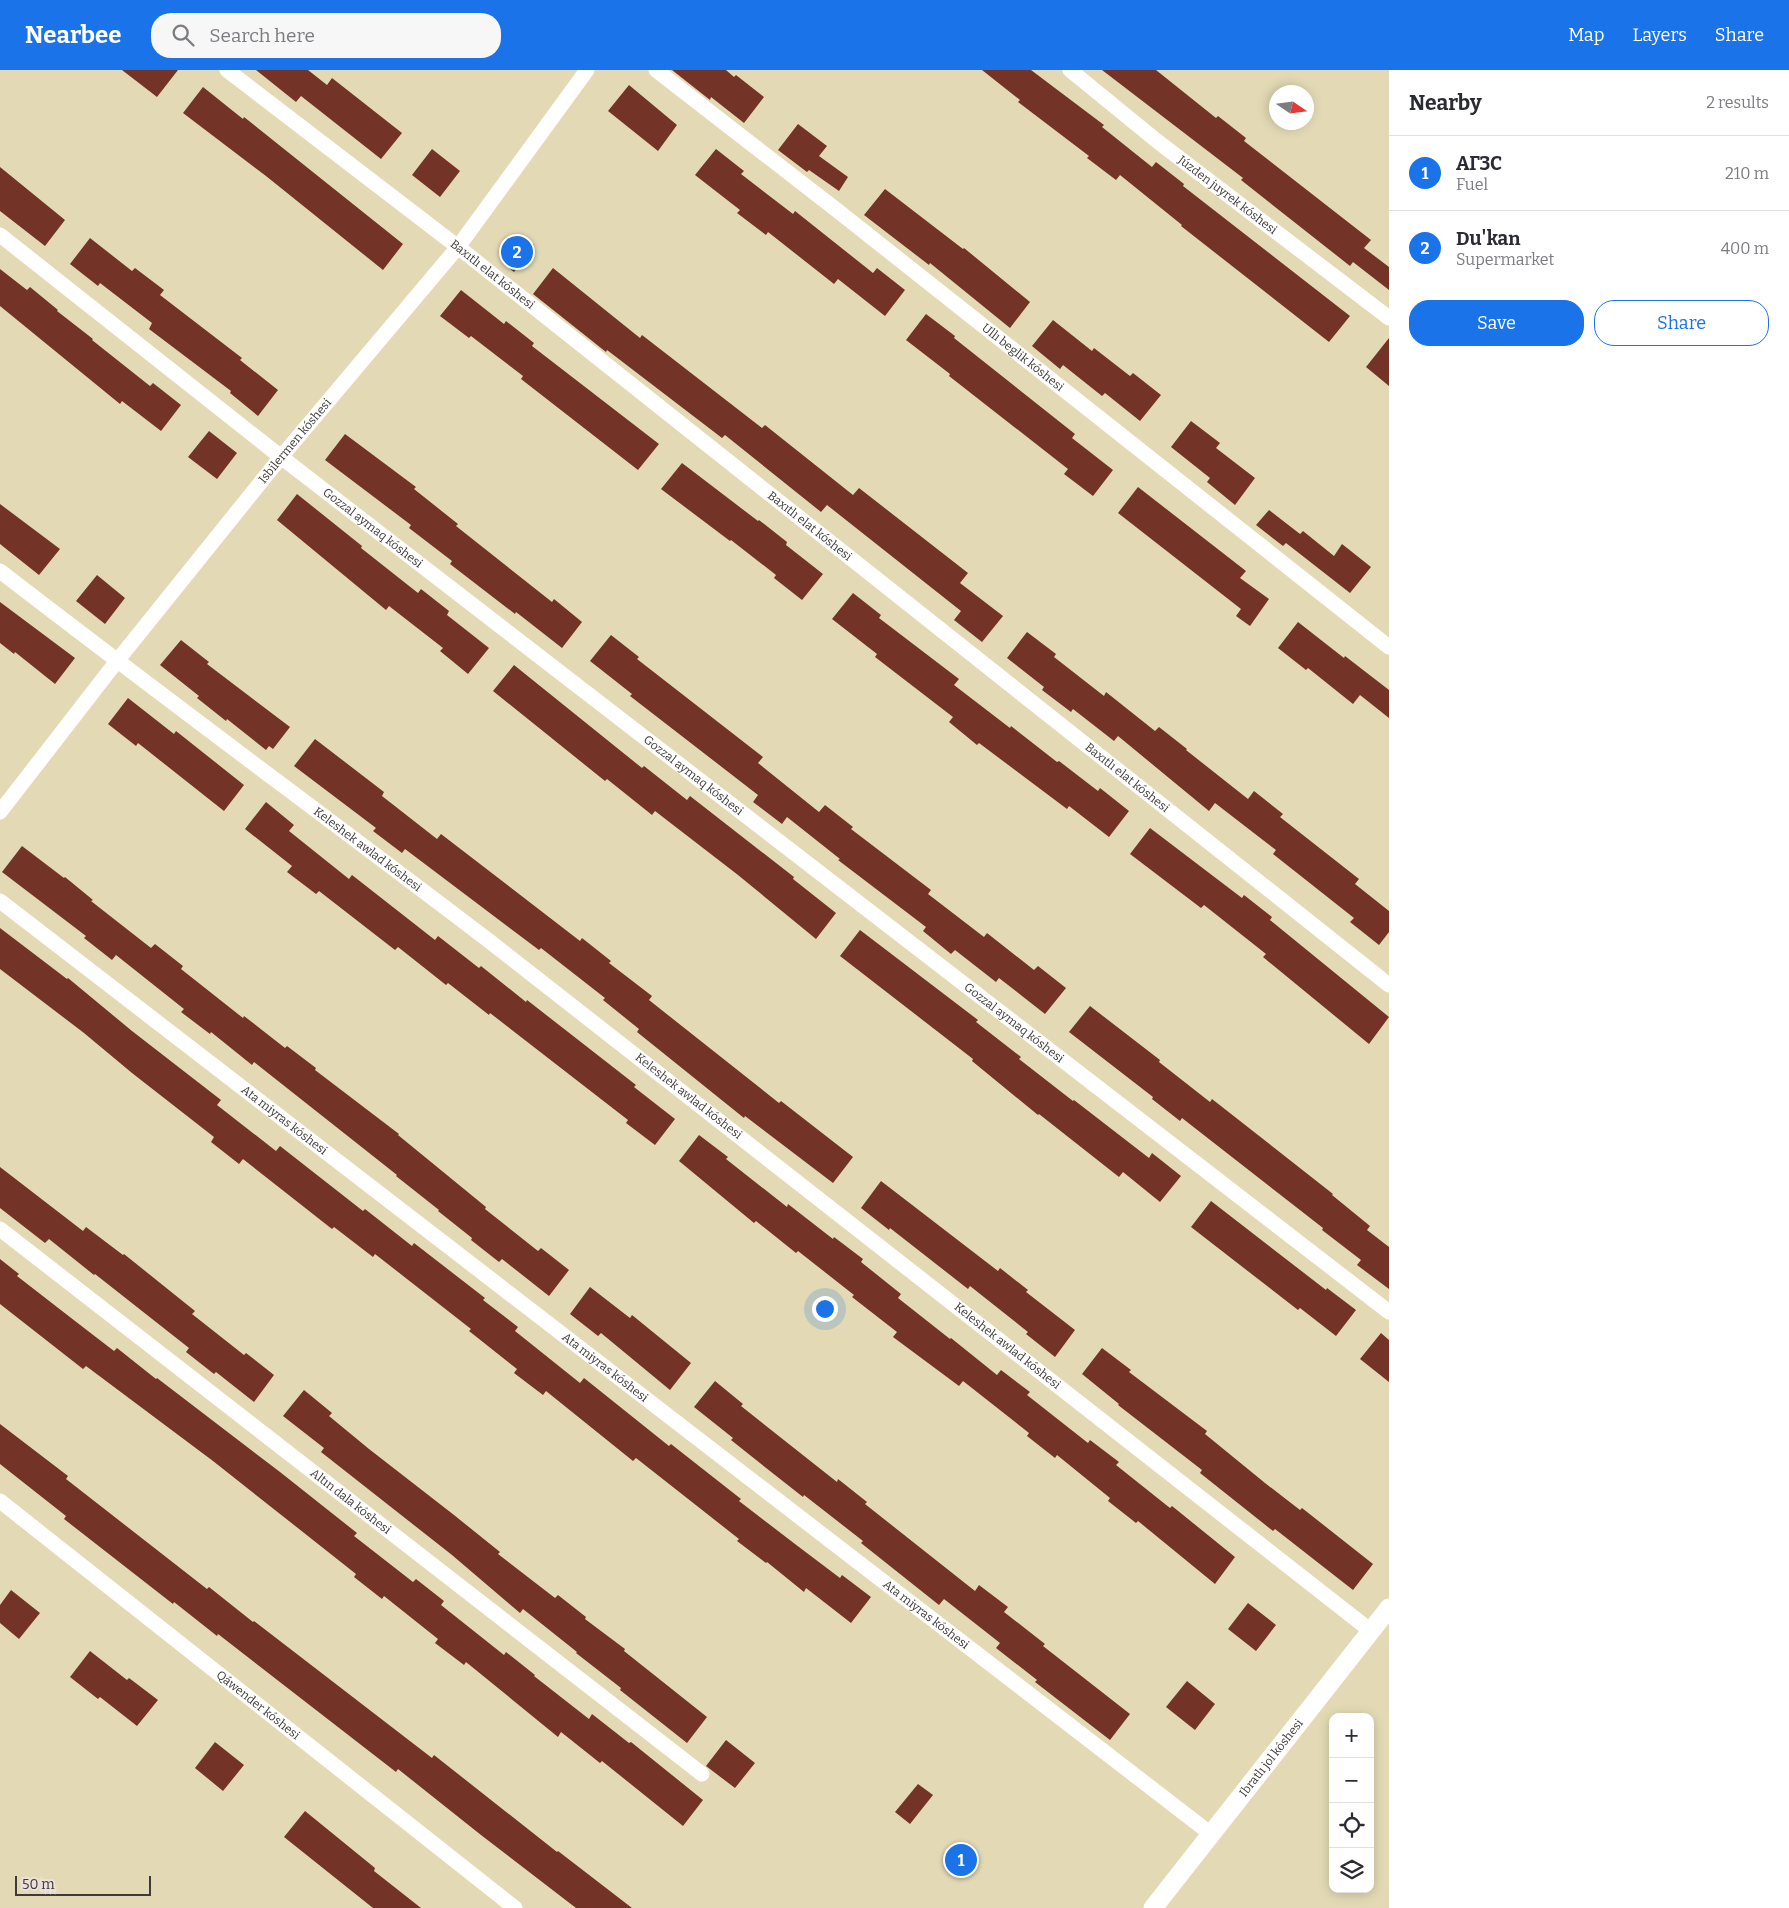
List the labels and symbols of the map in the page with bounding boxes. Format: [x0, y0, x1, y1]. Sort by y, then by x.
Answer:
north arrow [1269, 85, 1314, 130]
street label: Júzden juyrek kóshesi [1175, 152, 1280, 237]
pin: 2 [501, 233, 533, 271]
street label: Baxıtlı elat kóshesi [448, 237, 538, 312]
street label: Ullı beglik kóshesi [979, 321, 1067, 394]
street label: Isbilermen kóshesi [256, 395, 334, 486]
street label: Gozzal aymaq kóshesi [320, 485, 426, 571]
street label: Baxıtlı elat kóshesi [765, 488, 855, 564]
street label: Gozzal aymaq kóshesi [641, 732, 746, 818]
street label: Baxıtlı elat kóshesi [1082, 740, 1172, 815]
street label: Keleshek awlad kóshesi [311, 804, 425, 894]
street label: Gozzal aymaq kóshesi [961, 980, 1067, 1066]
street label: Keleshek awlad kóshesi [633, 1050, 745, 1142]
street label: Ata miyras kóshesi [239, 1083, 330, 1158]
your location [812, 1296, 838, 1322]
street label: Keleshek awlad kóshesi [952, 1300, 1064, 1392]
street label: Ata miyras kóshesi [560, 1330, 651, 1405]
street label: Altın dala kóshesi [308, 1466, 394, 1537]
street label: Ata miyras kóshesi [880, 1577, 972, 1652]
street label: Qáwender kóshesi [214, 1668, 303, 1743]
street label: Ibratlı jol kóshesi [1236, 1716, 1306, 1799]
pin: 1 [945, 1841, 977, 1879]
scale bar [15, 1873, 151, 1896]

